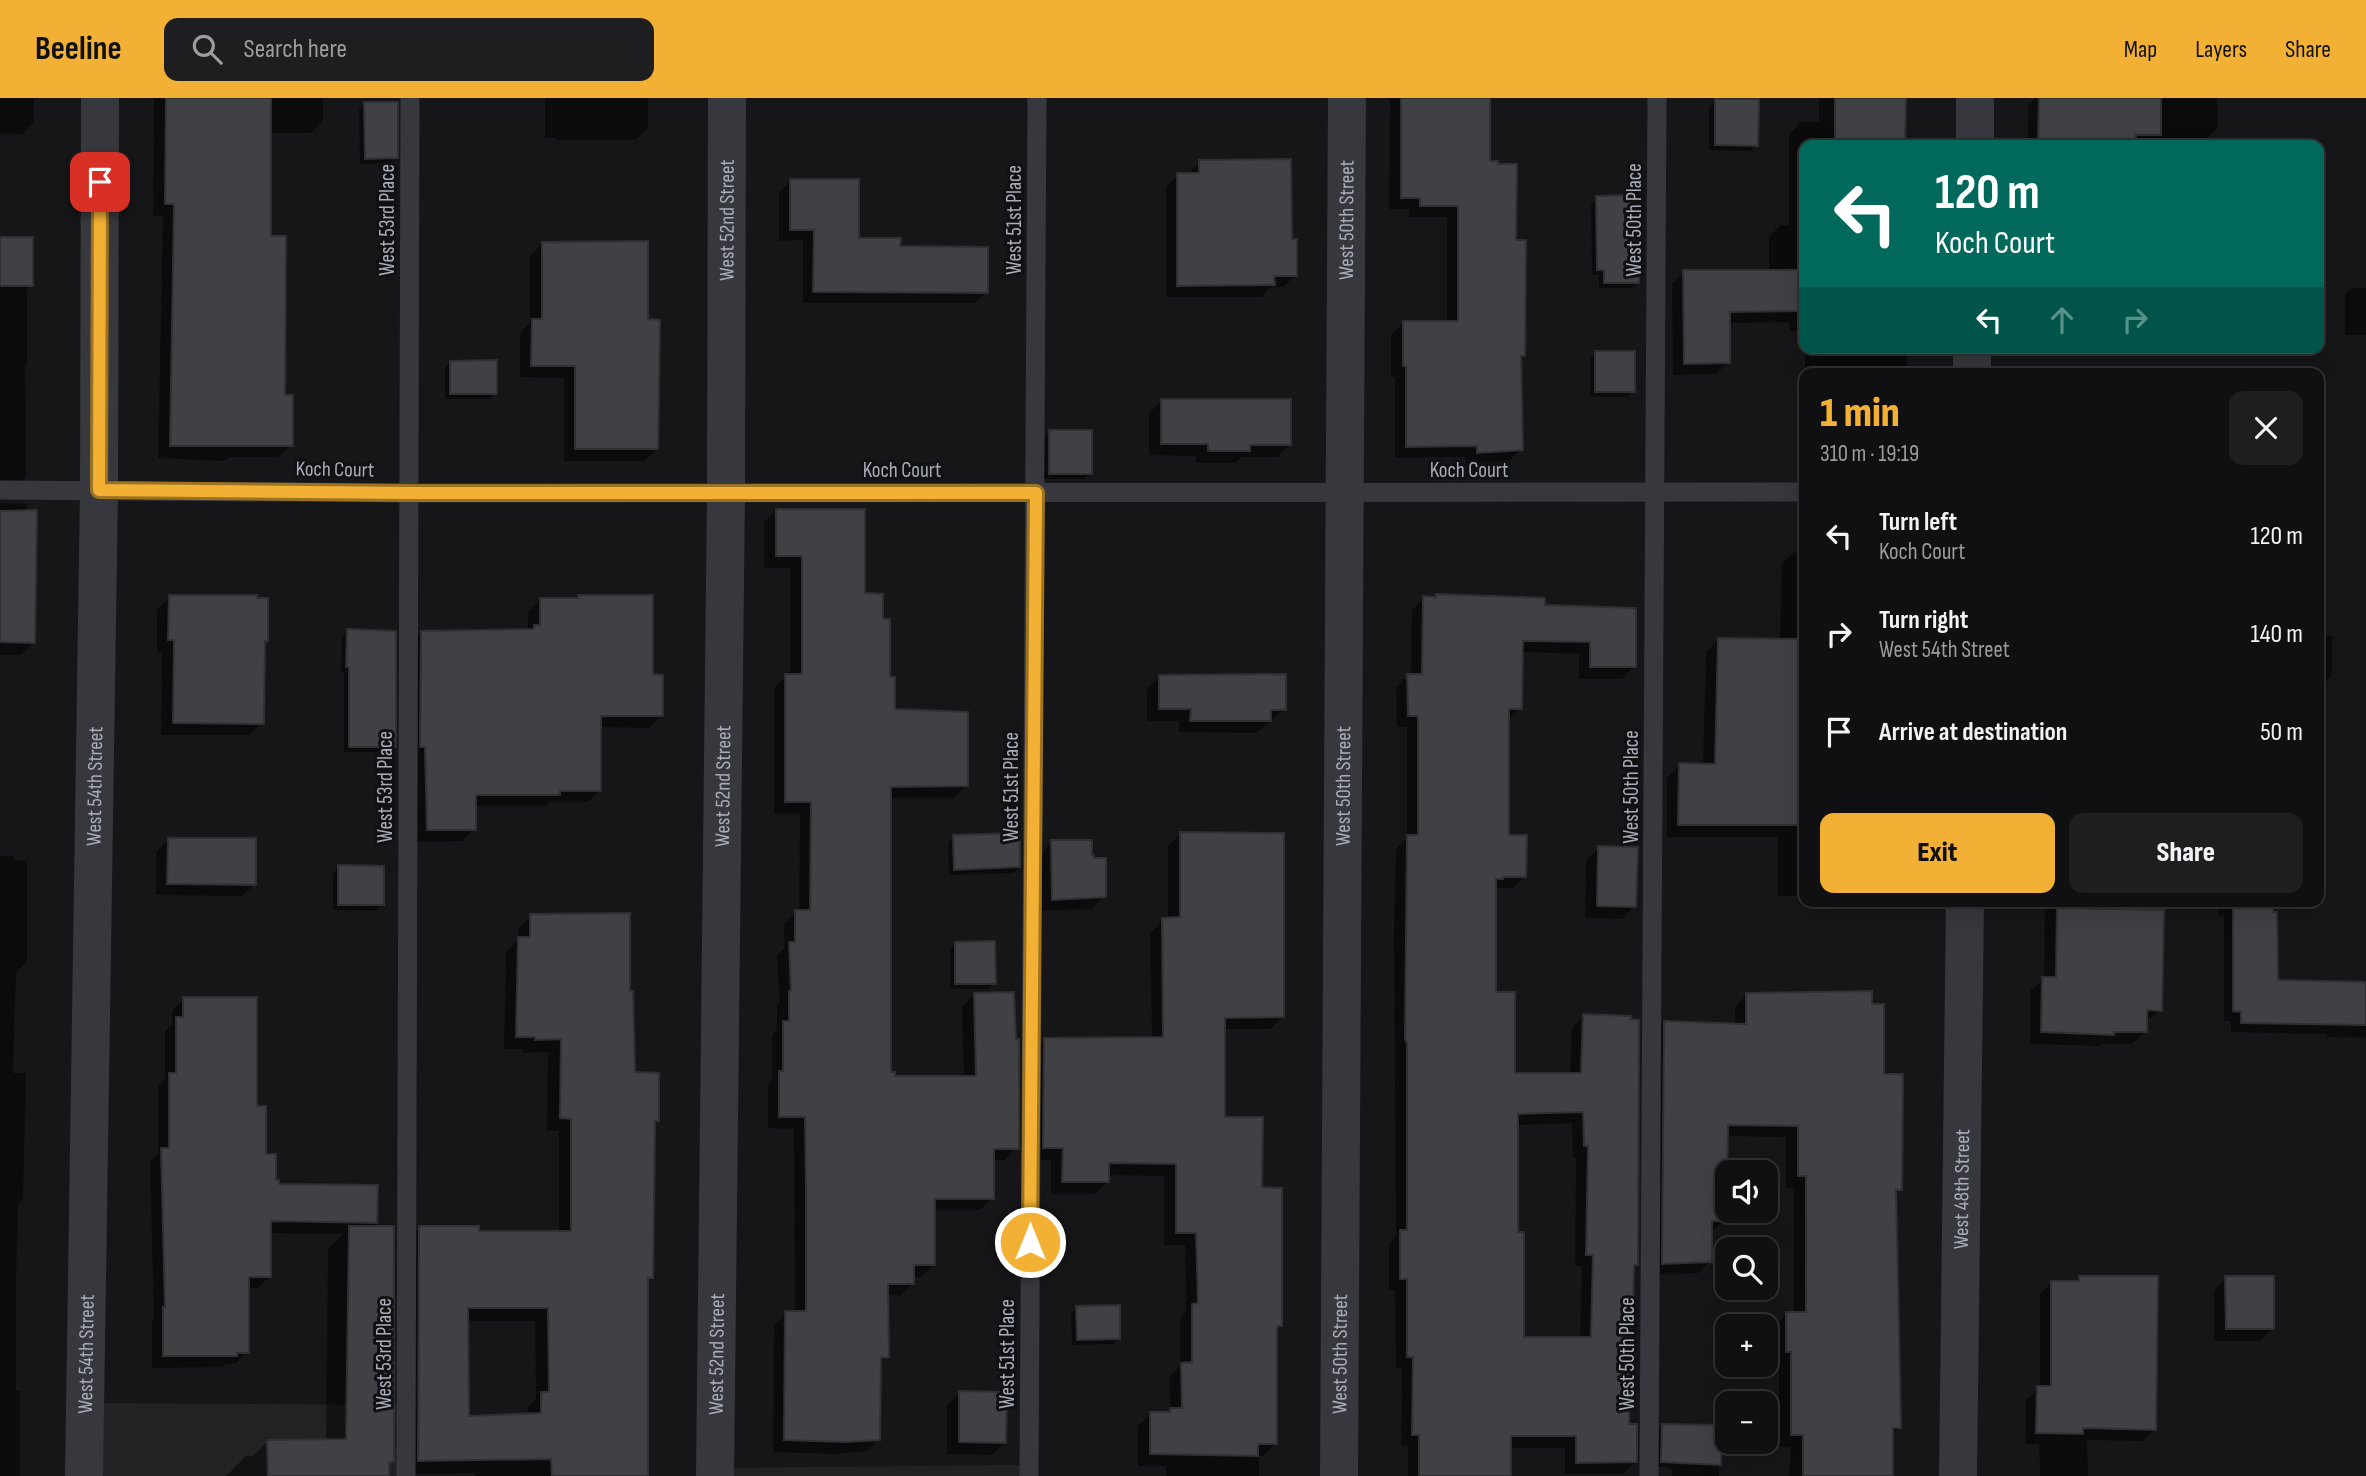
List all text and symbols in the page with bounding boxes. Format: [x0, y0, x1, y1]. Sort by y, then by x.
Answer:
search box [164, 18, 654, 81]
text: Beeline [35, 29, 122, 69]
icon: search [188, 30, 226, 68]
text: Search here [244, 34, 347, 65]
text: Map [2124, 35, 2157, 64]
text: Layers [2195, 35, 2247, 64]
text: Share [2285, 35, 2331, 64]
pin [70, 152, 130, 212]
street label: West 52nd Street [715, 159, 740, 281]
street label: West 50th Street [1334, 160, 1360, 280]
icon: arrive [81, 163, 119, 201]
street label: West 50th Place [1622, 163, 1647, 277]
street label: West 53rd Place [375, 164, 400, 276]
text: 120 m [1935, 164, 2040, 223]
street label: West 51st Place [1002, 165, 1027, 275]
icon: left [1820, 168, 1911, 259]
text: Koch Court [1935, 224, 2055, 263]
icon: left [1970, 301, 2008, 339]
icon: ahead [2043, 301, 2081, 339]
icon: right [2116, 301, 2154, 339]
text: 1 min [1820, 388, 1900, 439]
button: close [2229, 391, 2303, 465]
text: 310 m · 19:19 [1820, 440, 1919, 468]
street label: Koch Court [295, 456, 375, 483]
street label: Koch Court [863, 458, 941, 483]
street label: Koch Court [1430, 458, 1508, 483]
text: Turn left [1879, 507, 1957, 538]
icon: left [1820, 517, 1858, 555]
text: 120 m [2250, 521, 2303, 552]
text: Koch Court [1879, 538, 1965, 566]
text: Turn right [1879, 605, 1968, 636]
icon: right [1820, 615, 1858, 653]
text: 140 m [2251, 619, 2303, 650]
text: West 54th Street [1879, 636, 2010, 664]
icon: arrive [1820, 713, 1858, 751]
text: Arrive at destination [1879, 717, 2067, 748]
text: 50 m [2260, 717, 2303, 748]
street label: West 52nd Street [710, 725, 736, 847]
street label: West 54th Street [82, 726, 108, 846]
street label: West 50th Street [1331, 726, 1356, 846]
street label: West 50th Place [1619, 730, 1644, 844]
street label: West 53rd Place [373, 731, 398, 843]
street label: West 51st Place [999, 732, 1024, 842]
button: Exit [1820, 813, 2055, 893]
button: Share [2069, 813, 2303, 893]
street label: West 48th Street [1949, 1129, 1975, 1249]
map controls [1715, 1160, 1778, 1454]
button: sound [1715, 1160, 1778, 1223]
position arrow [993, 1205, 1067, 1279]
button: search [1715, 1237, 1778, 1300]
street label: West 52nd Street [704, 1293, 730, 1415]
street label: West 54th Street [73, 1294, 100, 1414]
street label: West 50th Street [1327, 1294, 1353, 1414]
street label: West 50th Place [1615, 1297, 1640, 1411]
street label: West 53rd Place [372, 1298, 397, 1410]
street label: West 51st Place [995, 1299, 1020, 1409]
button: + [1715, 1314, 1778, 1377]
button: − [1715, 1391, 1778, 1454]

